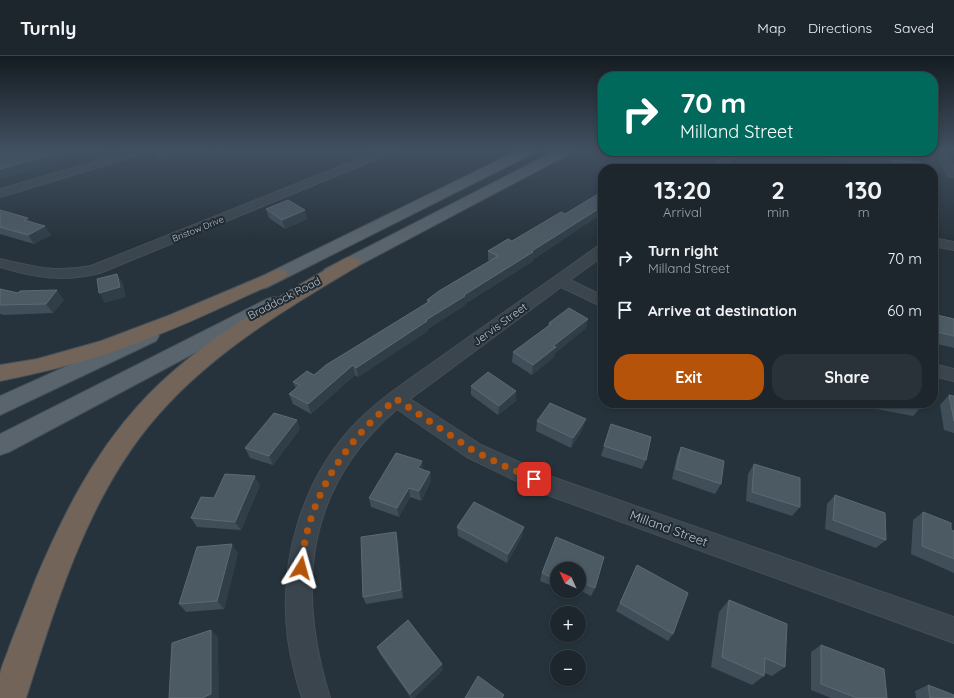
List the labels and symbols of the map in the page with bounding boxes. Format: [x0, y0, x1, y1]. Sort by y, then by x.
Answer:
street label: Bristow Drive [170, 213, 225, 244]
street label: Braddock Road [245, 274, 323, 322]
street label: Jervis Street [470, 299, 530, 348]
pin [517, 462, 551, 496]
street label: Milland Street [628, 506, 710, 550]
position arrow [280, 547, 322, 589]
north arrow [550, 562, 586, 598]

